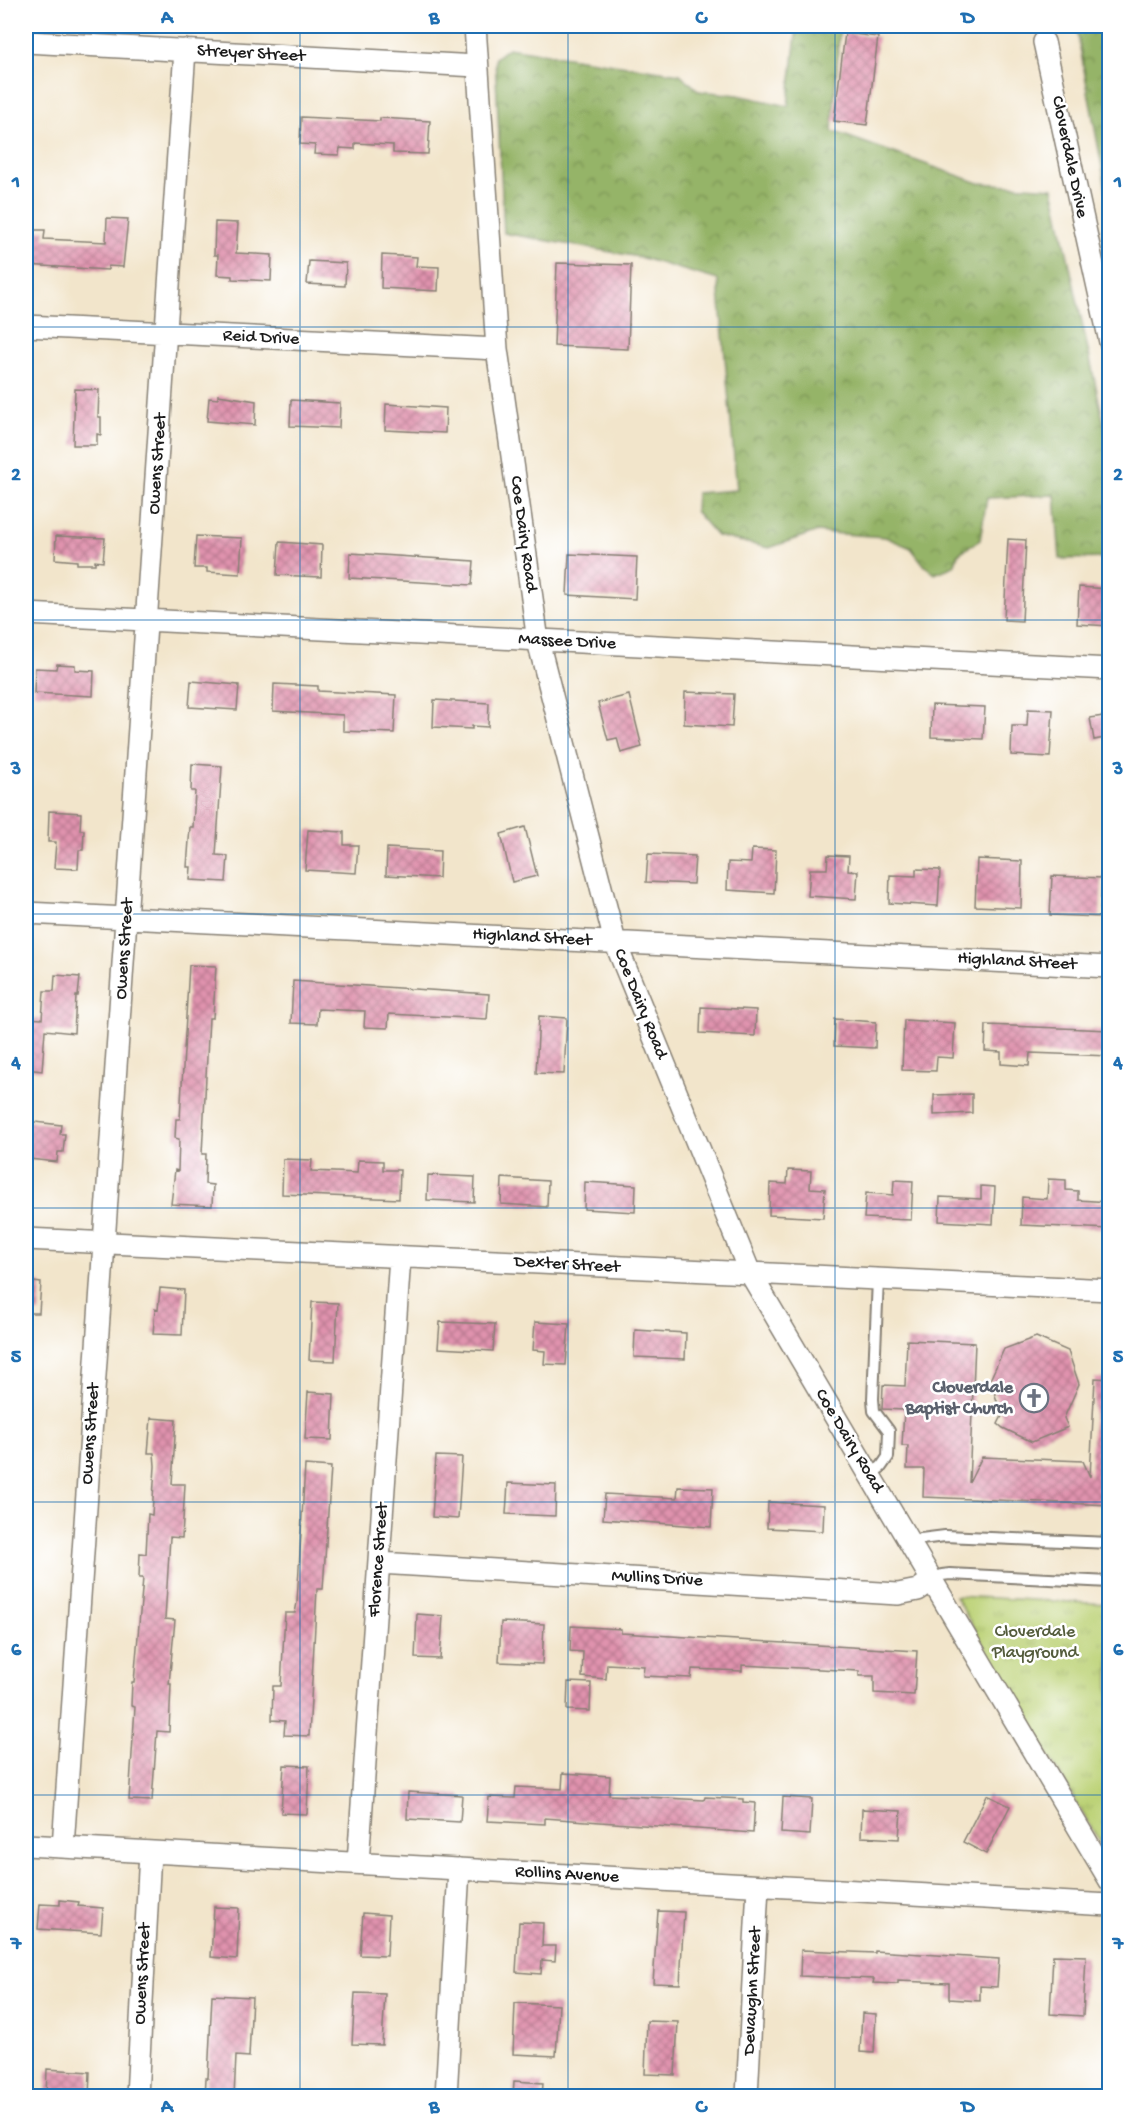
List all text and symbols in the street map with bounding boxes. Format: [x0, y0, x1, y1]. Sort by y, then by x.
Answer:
text: A [160, 8, 175, 31]
text: B [428, 8, 440, 31]
text: C [695, 8, 709, 31]
text: D [959, 8, 975, 31]
street label: Streyer Street [196, 41, 307, 67]
street label: Cloverdale Drive [1046, 94, 1092, 220]
text: 1 [11, 172, 20, 195]
text: 1 [1113, 172, 1122, 195]
street label: Reid Drive [222, 326, 301, 351]
street label: Owens Street [144, 411, 172, 515]
text: 2 [11, 465, 21, 488]
text: 2 [1113, 465, 1123, 488]
street label: Coe Dairy Road [504, 475, 542, 595]
street label: Massee Drive [518, 629, 617, 655]
text: 3 [10, 759, 21, 782]
text: 3 [1112, 759, 1123, 782]
street label: Owens Street [111, 896, 139, 1000]
street label: Highland Street [472, 924, 594, 952]
street label: Coe Dairy Road [608, 946, 672, 1064]
street label: Highland Street [957, 948, 1079, 976]
text: 4 [10, 1053, 21, 1076]
text: 4 [1112, 1053, 1123, 1076]
street label: Dexter Street [513, 1252, 622, 1278]
text: 5 [11, 1347, 22, 1370]
text: 5 [1113, 1347, 1124, 1370]
place label: Cloverdale Baptist Church [904, 1378, 1014, 1420]
street label: Owens Street [77, 1381, 105, 1485]
church icon: Cloverdale Baptist Church [1018, 1382, 1050, 1414]
street label: Coe Dairy Road [810, 1385, 889, 1498]
street label: Florence Street [364, 1501, 394, 1619]
street label: Mullins Drive [611, 1566, 704, 1592]
park label: Cloverdale Playground [991, 1622, 1080, 1664]
text: 6 [11, 1640, 22, 1663]
text: 6 [1113, 1640, 1124, 1663]
street label: Rollins Avenue [514, 1862, 620, 1888]
street label: Owens Street [130, 1921, 156, 2025]
street label: Devaughn Street [739, 1925, 767, 2057]
text: 7 [10, 1934, 23, 1957]
text: 7 [1112, 1934, 1125, 1957]
text: A [160, 2097, 175, 2120]
text: B [428, 2097, 440, 2120]
text: C [695, 2097, 709, 2120]
text: D [959, 2097, 975, 2120]

